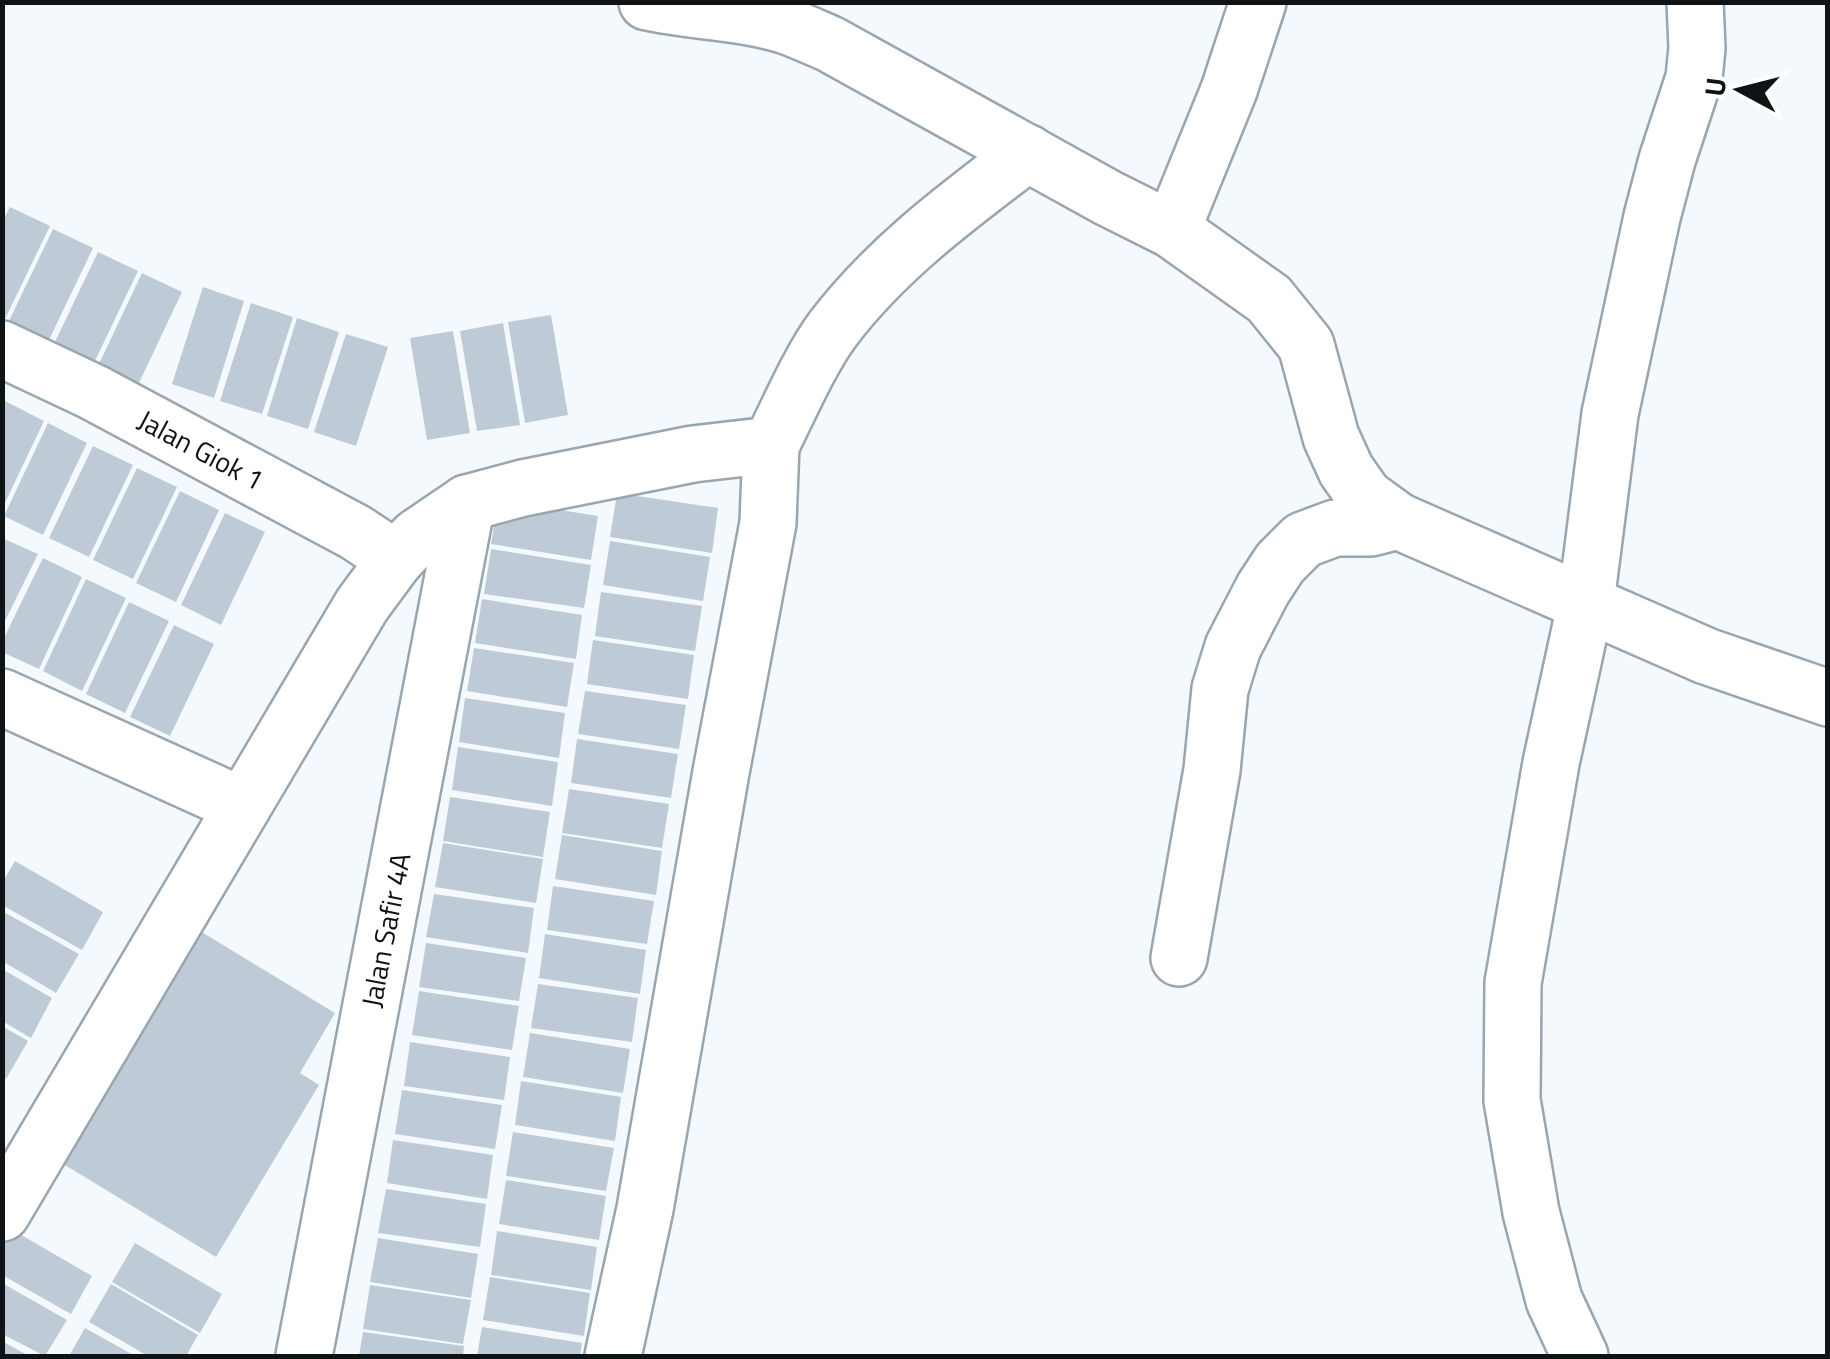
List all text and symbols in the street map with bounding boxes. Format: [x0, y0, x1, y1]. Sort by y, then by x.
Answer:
north arrow [1690, 40, 1790, 140]
text: U [1692, 75, 1737, 99]
street label: Jalan Giok 1 [131, 398, 272, 501]
street label: Jalan Safir 4A [349, 849, 422, 1011]

